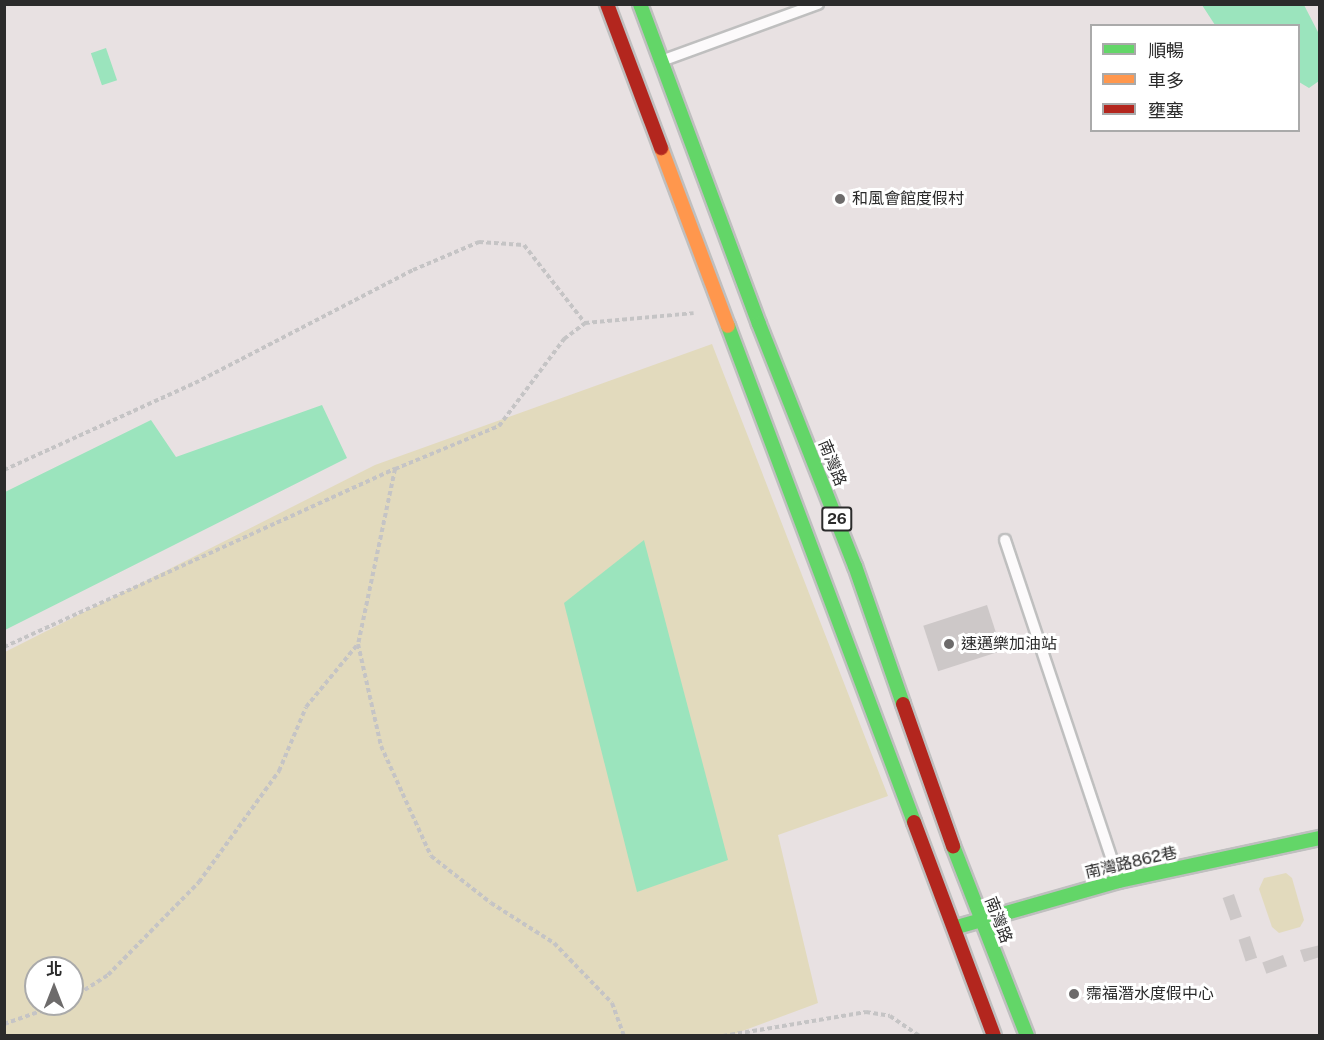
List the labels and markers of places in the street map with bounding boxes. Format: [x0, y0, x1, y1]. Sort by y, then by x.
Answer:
place label: 和風會館度假村 [852, 189, 964, 209]
marker: 和風會館度假村 [833, 192, 847, 206]
place label: 速邁樂加油站 [961, 634, 1057, 654]
marker: 速邁樂加油站 [942, 637, 956, 651]
place label: 霈福潛水度假中心 [1086, 984, 1214, 1004]
marker: 霈福潛水度假中心 [1067, 987, 1081, 1001]

